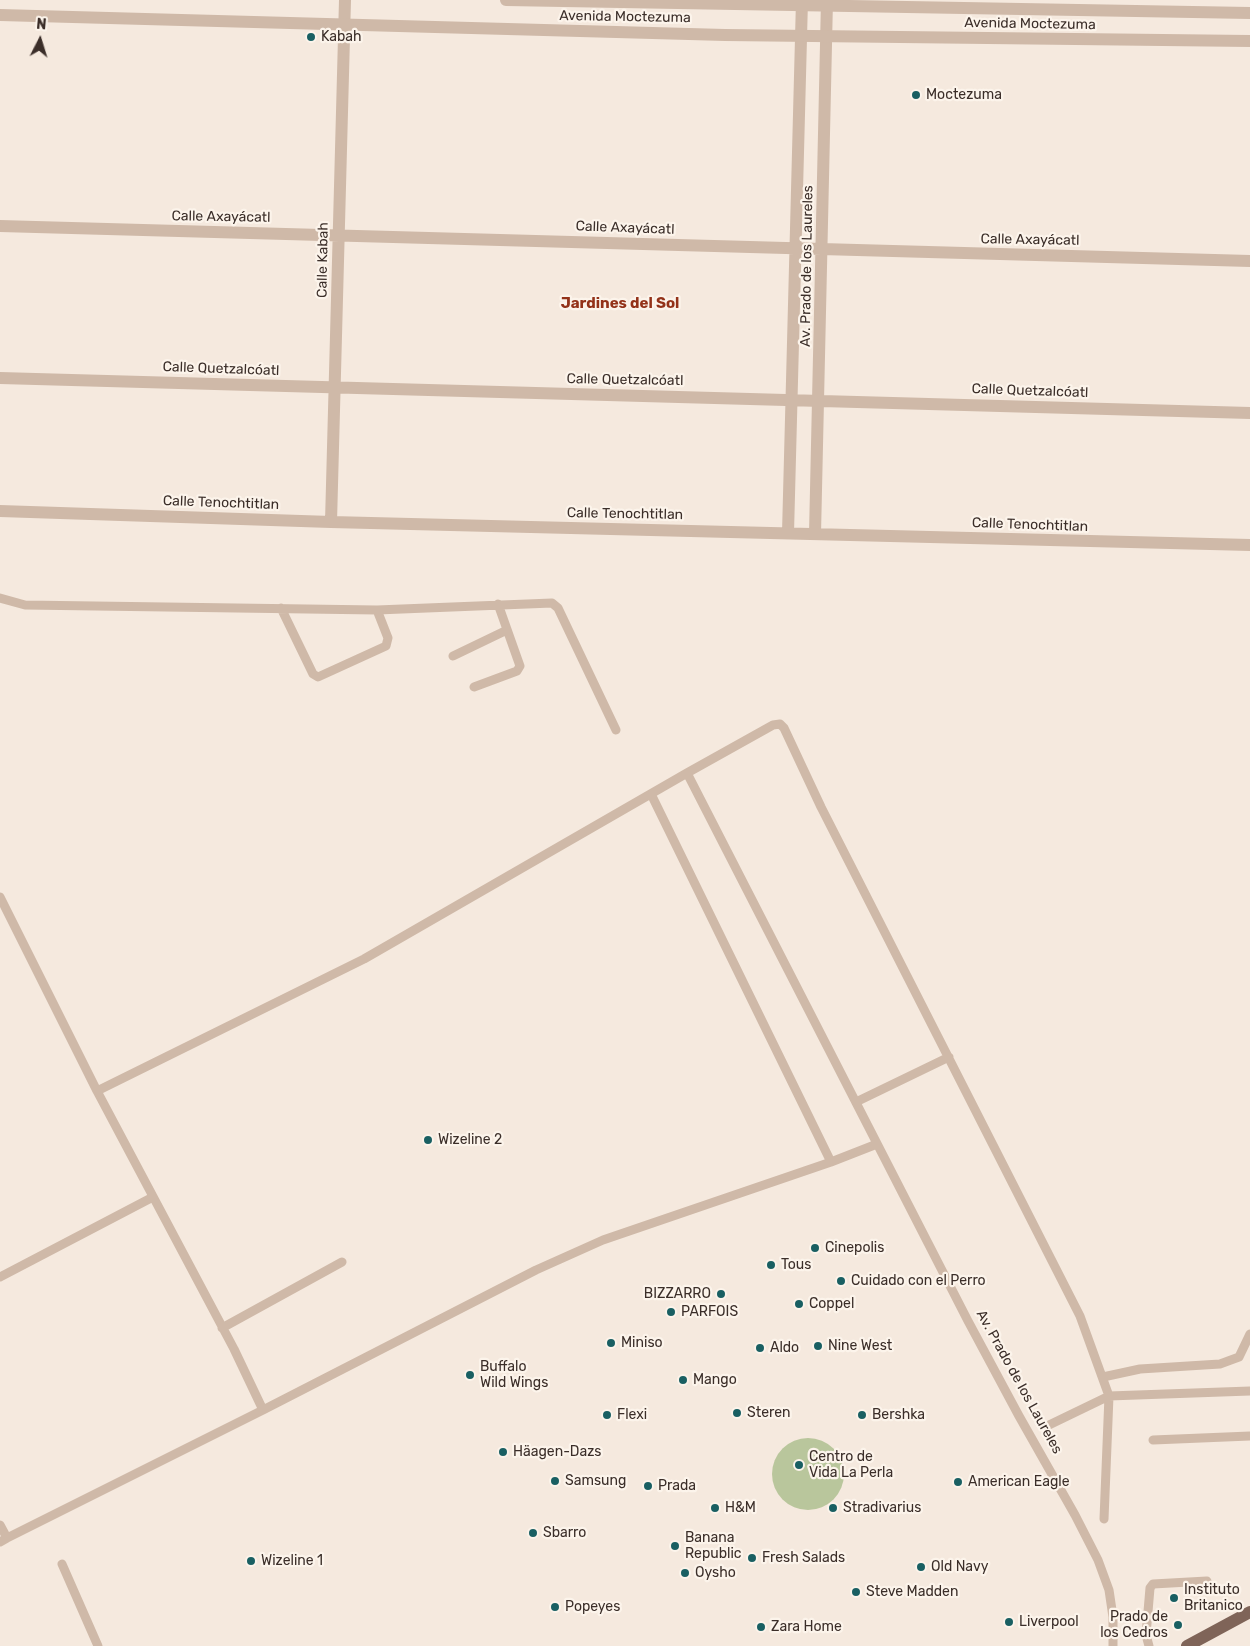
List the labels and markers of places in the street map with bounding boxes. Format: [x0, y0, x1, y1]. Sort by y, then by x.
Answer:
place label: Kabah [321, 29, 362, 45]
marker: Kabah [305, 31, 317, 43]
place label: Moctezuma [926, 87, 1002, 103]
marker: Moctezuma [910, 89, 922, 101]
place label: Wizeline 2 [438, 1132, 502, 1148]
marker: Wizeline 2 [422, 1134, 434, 1146]
place label: Cinepolis [825, 1240, 884, 1256]
marker: Cinepolis [809, 1242, 821, 1254]
place label: Tous [781, 1257, 811, 1273]
marker: Tous [765, 1259, 777, 1271]
place label: Cuidado con el Perro [851, 1273, 986, 1289]
marker: Cuidado con el Perro [835, 1275, 847, 1287]
place label: BIZZARRO [644, 1286, 711, 1302]
marker: BIZZARRO [715, 1288, 727, 1300]
place label: Coppel [809, 1296, 854, 1312]
marker: Coppel [793, 1298, 805, 1310]
place label: PARFOIS [681, 1304, 738, 1320]
marker: PARFOIS [665, 1306, 677, 1318]
place label: Miniso [621, 1335, 663, 1351]
marker: Miniso [605, 1337, 617, 1349]
place label: Nine West [828, 1338, 892, 1354]
place label: Aldo [770, 1340, 799, 1356]
marker: Nine West [812, 1340, 824, 1352]
marker: Aldo [754, 1342, 766, 1354]
place label: Buffalo Wild Wings [480, 1359, 548, 1391]
marker: Buffalo Wild Wings [464, 1369, 476, 1381]
place label: Mango [693, 1372, 737, 1388]
marker: Mango [677, 1374, 689, 1386]
place label: Steren [747, 1405, 791, 1421]
place label: Flexi [617, 1407, 647, 1423]
marker: Steren [731, 1407, 743, 1419]
place label: Bershka [872, 1407, 925, 1423]
marker: Flexi [601, 1409, 613, 1421]
marker: Bershka [856, 1409, 868, 1421]
place label: Häagen-Dazs [513, 1444, 601, 1460]
marker: Häagen-Dazs [497, 1446, 509, 1458]
place label: Centro de Vida La Perla [809, 1449, 893, 1481]
marker: Centro de Vida La Perla [793, 1459, 805, 1471]
place label: Samsung [565, 1473, 626, 1489]
place label: American Eagle [968, 1474, 1070, 1490]
marker: Samsung [549, 1475, 561, 1487]
marker: American Eagle [952, 1476, 964, 1488]
place label: Prada [658, 1478, 696, 1494]
marker: Prada [642, 1480, 654, 1492]
place label: H&M [725, 1500, 756, 1516]
place label: Stradivarius [843, 1500, 921, 1516]
marker: H&M [709, 1502, 721, 1514]
marker: Stradivarius [827, 1502, 839, 1514]
place label: Sbarro [543, 1525, 586, 1541]
marker: Sbarro [527, 1527, 539, 1539]
place label: Banana Republic [685, 1530, 742, 1562]
marker: Banana Republic [669, 1540, 681, 1552]
place label: Fresh Salads [762, 1550, 845, 1566]
marker: Fresh Salads [746, 1552, 758, 1564]
place label: Wizeline 1 [261, 1553, 323, 1569]
marker: Wizeline 1 [245, 1555, 257, 1567]
place label: Old Navy [931, 1559, 988, 1575]
marker: Old Navy [915, 1561, 927, 1573]
place label: Oysho [695, 1565, 736, 1581]
marker: Oysho [679, 1567, 691, 1579]
place label: Instituto Britanico [1184, 1582, 1243, 1614]
place label: Steve Madden [866, 1584, 958, 1600]
marker: Steve Madden [850, 1586, 862, 1598]
marker: Instituto Britanico [1168, 1592, 1180, 1604]
place label: Popeyes [565, 1599, 620, 1615]
marker: Popeyes [549, 1601, 561, 1613]
place label: Prado de los Cedros [1100, 1609, 1168, 1641]
place label: Liverpool [1019, 1614, 1079, 1630]
marker: Liverpool [1003, 1616, 1015, 1628]
place label: Zara Home [771, 1619, 842, 1635]
marker: Prado de los Cedros [1172, 1619, 1184, 1631]
marker: Zara Home [755, 1621, 767, 1633]

